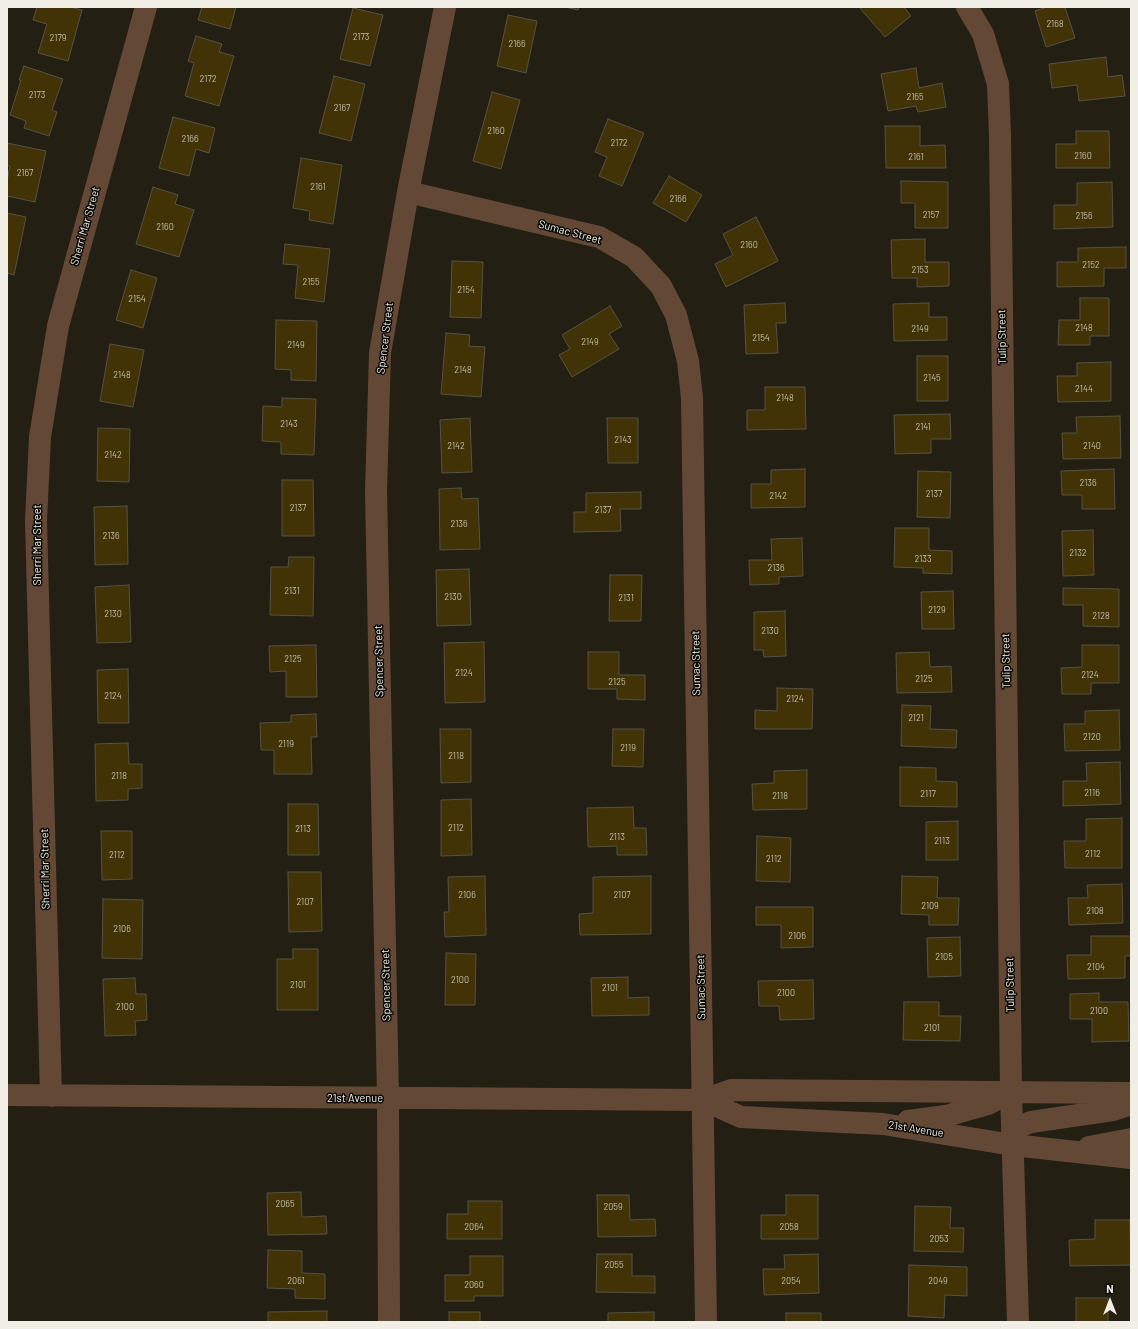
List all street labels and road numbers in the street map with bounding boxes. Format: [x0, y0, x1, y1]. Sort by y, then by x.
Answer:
street label: Sherri Mar Street [68, 185, 102, 267]
street label: Sumac Street [537, 217, 603, 247]
street label: Spencer Street [374, 302, 396, 374]
street label: Tulip Street [995, 309, 1009, 365]
street label: Sherri Mar Street [30, 505, 44, 585]
street label: Spencer Street [372, 625, 386, 697]
street label: Sumac Street [689, 630, 703, 696]
street label: Tulip Street [999, 633, 1013, 689]
street label: Sherri Mar Street [38, 828, 52, 910]
street label: Spencer Street [379, 949, 393, 1021]
street label: Sumac Street [694, 954, 708, 1020]
street label: Tulip Street [1003, 957, 1017, 1013]
street label: 21st Avenue [327, 1091, 383, 1105]
street label: 21st Avenue [887, 1118, 945, 1140]

